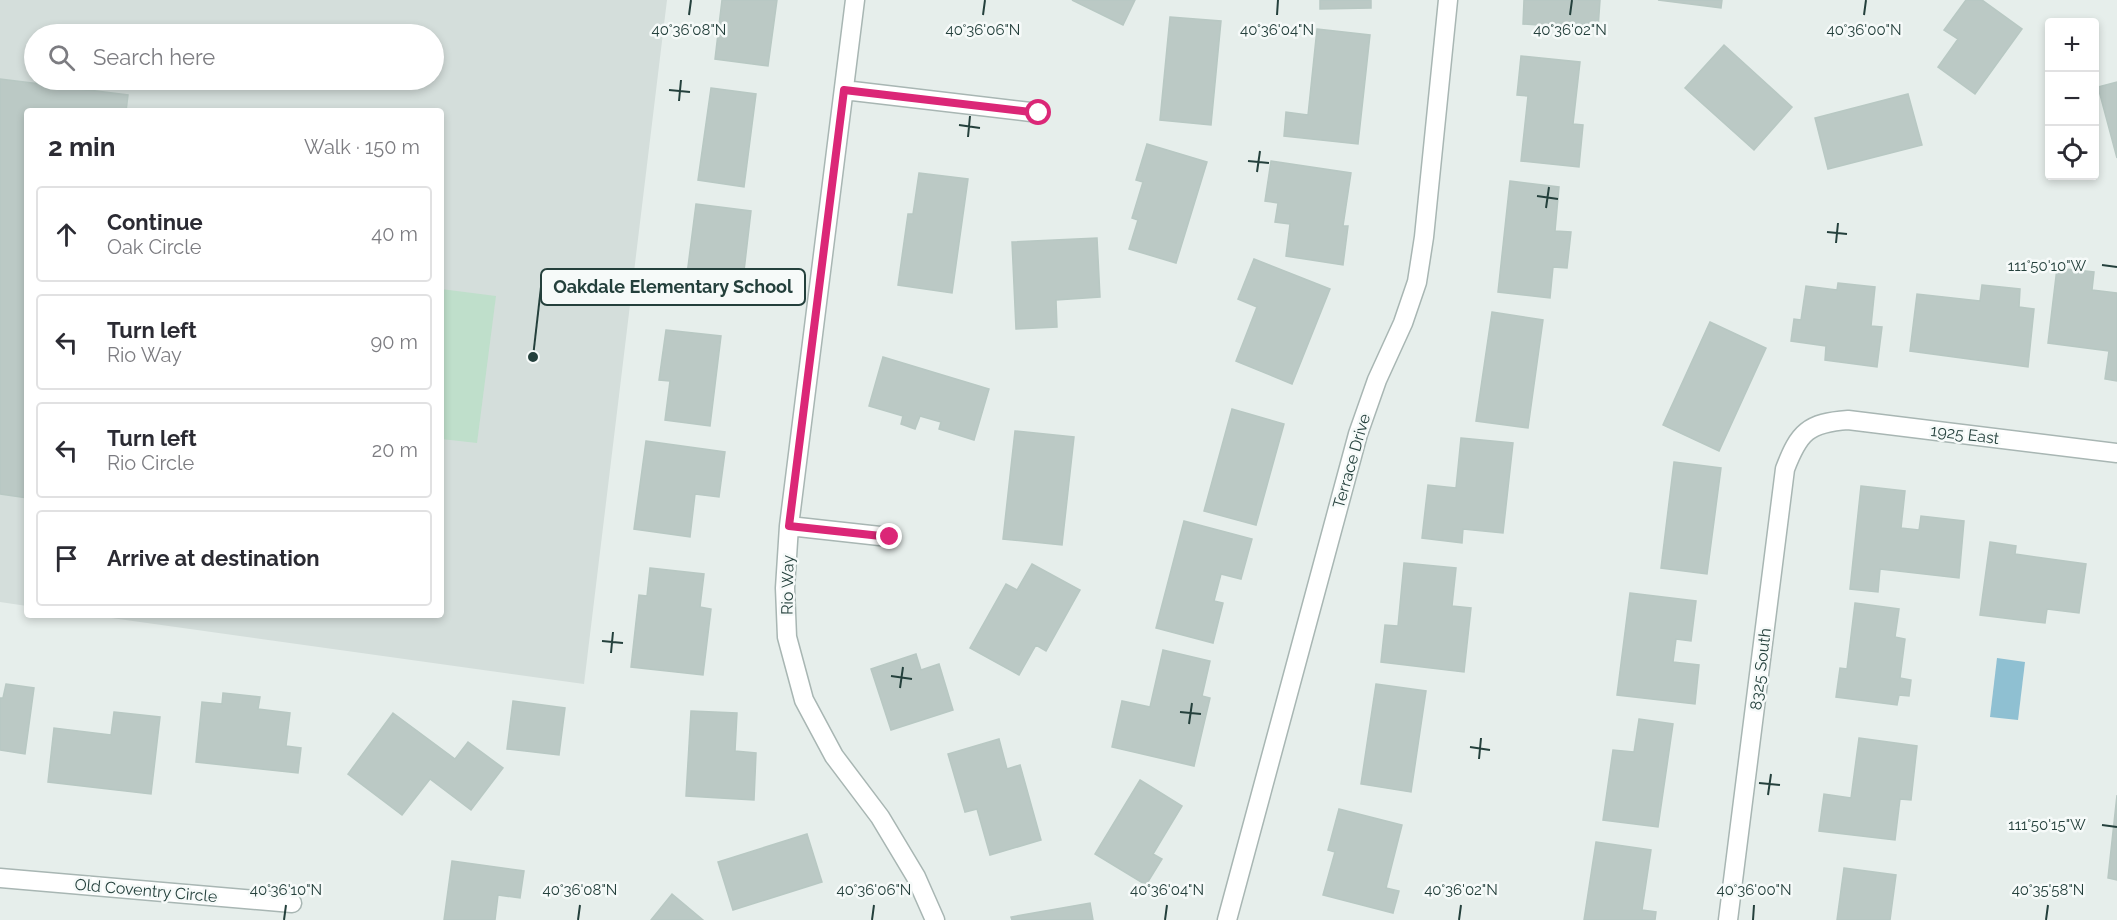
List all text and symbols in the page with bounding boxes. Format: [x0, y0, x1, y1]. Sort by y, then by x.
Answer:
map controls [2045, 18, 2099, 180]
button: + [2045, 18, 2099, 72]
text: 40°36'08"N [652, 21, 726, 39]
text: 40°36'06"N [946, 21, 1020, 39]
text: 40°36'04"N [1240, 21, 1314, 39]
text: 40°36'02"N [1533, 21, 1607, 39]
text: 40°36'00"N [1827, 21, 1902, 39]
search box [24, 24, 444, 90]
icon: search [45, 41, 78, 74]
text: Search here [93, 44, 215, 70]
button: − [2045, 72, 2099, 126]
route start [1025, 99, 1051, 125]
button: locate [2045, 126, 2099, 180]
text: 2 min [48, 132, 115, 162]
text: Walk · 150 m [304, 135, 420, 159]
text: Continue [107, 209, 203, 235]
icon: ahead [50, 218, 83, 251]
text: 40 m [371, 222, 418, 246]
text: Oak Circle [107, 235, 202, 259]
text: 111°50'10"W [2008, 257, 2087, 275]
callout: Oakdale Elementary School [541, 269, 805, 305]
text: Oakdale Elementary School [553, 276, 793, 297]
text: Turn left [107, 317, 197, 343]
icon: left [50, 326, 83, 359]
text: 90 m [371, 330, 418, 354]
text: Rio Way [107, 343, 182, 367]
street label: Terrace Drive [1329, 412, 1374, 511]
street label: 1925 East [1930, 421, 2001, 448]
text: Turn left [107, 425, 197, 451]
icon: left [50, 434, 83, 467]
text: 20 m [372, 438, 418, 462]
text: Rio Circle [107, 451, 194, 475]
route end [876, 523, 902, 549]
icon: arrive [50, 542, 83, 575]
text: Arrive at destination [107, 545, 320, 571]
street label: Rio Way [777, 555, 798, 615]
street label: 8325 South [1746, 627, 1775, 711]
text: 111°50'15"W [2008, 816, 2086, 834]
street label: Old Coventry Circle [74, 875, 218, 906]
text: 40°36'10"N [250, 881, 322, 899]
text: 40°36'08"N [543, 881, 617, 899]
text: 40°36'06"N [837, 881, 911, 899]
text: 40°36'04"N [1130, 881, 1204, 899]
text: 40°36'02"N [1424, 881, 1498, 899]
text: 40°36'00"N [1717, 881, 1792, 899]
text: 40°35'58"N [2012, 881, 2084, 899]

